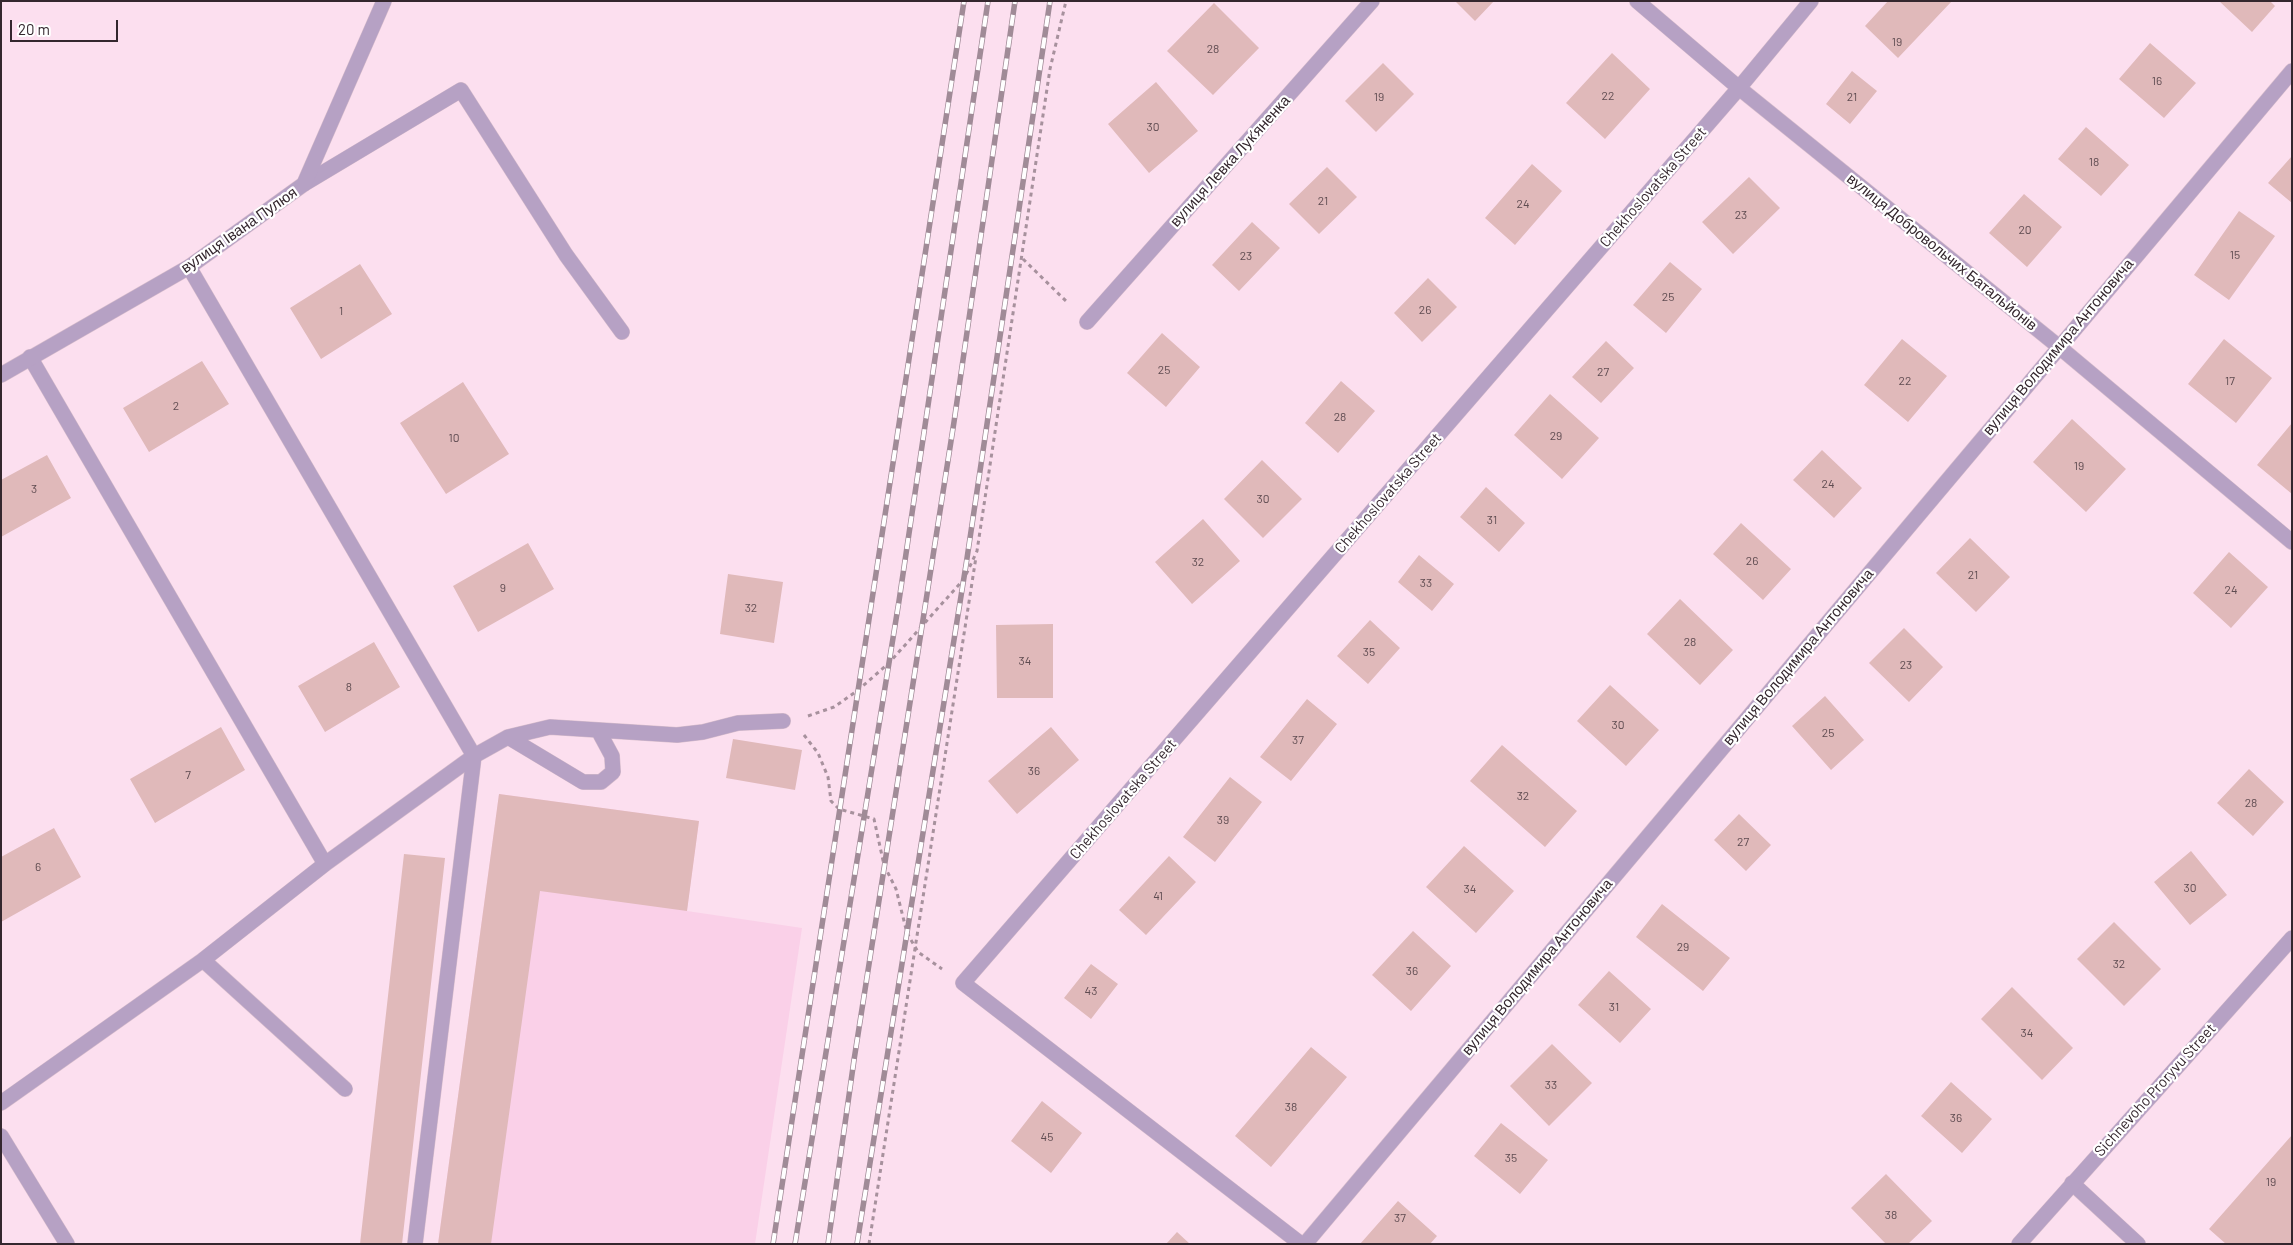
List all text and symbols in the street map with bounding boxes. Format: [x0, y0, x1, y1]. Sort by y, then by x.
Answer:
scale bar [12, 10, 120, 42]
text: 20 m [18, 20, 50, 38]
house number: 19 [1892, 35, 1902, 49]
house number: 28 [1207, 42, 1219, 56]
house number: 16 [2152, 74, 2162, 88]
house number: 22 [1602, 89, 1614, 103]
house number: 19 [1374, 90, 1384, 104]
house number: 21 [1847, 90, 1857, 104]
street label: вулиця Левка Лукʼяненка [1166, 92, 1294, 230]
house number: 30 [1147, 120, 1159, 134]
street label: Chekhoslovatska Street [1596, 123, 1710, 251]
house number: 18 [2089, 155, 2099, 169]
street label: вулиця Добровольчих Батальйонів [1843, 170, 2041, 334]
street label: вулиця Івана Пулюя [177, 183, 301, 277]
house number: 21 [1318, 194, 1328, 208]
house number: 24 [1516, 197, 1530, 211]
house number: 23 [1735, 208, 1747, 222]
house number: 20 [2018, 223, 2032, 237]
house number: 15 [2230, 248, 2240, 262]
house number: 23 [1240, 249, 1252, 263]
street label: вулиця Володимира Антоновича [1979, 255, 2137, 439]
house number: 25 [1662, 290, 1674, 304]
house number: 26 [1419, 303, 1431, 317]
house number: 1 [339, 304, 343, 318]
house number: 25 [1158, 363, 1170, 377]
house number: 27 [1597, 365, 1609, 379]
house number: 22 [1899, 374, 1911, 388]
house number: 17 [2225, 374, 2235, 388]
house number: 2 [173, 399, 179, 413]
house number: 28 [1334, 410, 1346, 424]
street label: Chekhoslovatska Street [1331, 429, 1445, 557]
house number: 29 [1550, 429, 1562, 443]
house number: 10 [449, 431, 459, 445]
house number: 19 [2074, 459, 2084, 473]
house number: 24 [1821, 477, 1835, 491]
house number: 3 [31, 482, 37, 496]
house number: 30 [1257, 492, 1269, 506]
house number: 31 [1487, 513, 1497, 527]
house number: 26 [1746, 554, 1758, 568]
house number: 32 [1192, 555, 1204, 569]
street label: вулиця Володимира Антоновича [1719, 565, 1877, 749]
house number: 21 [1968, 568, 1978, 582]
house number: 33 [1420, 576, 1432, 590]
house number: 9 [500, 581, 506, 595]
house number: 24 [2224, 583, 2238, 597]
house number: 32 [745, 601, 757, 615]
house number: 28 [1684, 635, 1696, 649]
house number: 35 [1363, 645, 1375, 659]
house number: 34 [1019, 654, 1031, 668]
house number: 23 [1900, 658, 1912, 672]
house number: 8 [346, 680, 352, 694]
house number: 30 [1612, 718, 1624, 732]
house number: 25 [1822, 726, 1834, 740]
house number: 37 [1292, 733, 1304, 747]
street label: Chekhoslovatska Street [1066, 735, 1180, 863]
house number: 36 [1028, 764, 1040, 778]
house number: 7 [185, 768, 191, 782]
house number: 32 [1517, 789, 1529, 803]
house number: 28 [2245, 796, 2257, 810]
house number: 39 [1217, 813, 1229, 827]
house number: 27 [1737, 835, 1749, 849]
house number: 6 [35, 860, 41, 874]
street label: вулиця Володимира Антоновича [1458, 875, 1616, 1059]
house number: 30 [2184, 881, 2196, 895]
house number: 34 [1464, 882, 1476, 896]
house number: 41 [1153, 889, 1163, 903]
house number: 29 [1677, 940, 1689, 954]
house number: 32 [2113, 957, 2125, 971]
house number: 36 [1406, 964, 1418, 978]
house number: 43 [1085, 984, 1097, 998]
house number: 31 [1609, 1000, 1619, 1014]
street label: Sichnevoho Proryvu Street [2090, 1020, 2220, 1160]
house number: 34 [2021, 1026, 2033, 1040]
house number: 33 [1545, 1078, 1557, 1092]
house number: 38 [1285, 1100, 1297, 1114]
house number: 36 [1950, 1111, 1962, 1125]
house number: 45 [1041, 1130, 1053, 1144]
house number: 35 [1505, 1151, 1517, 1165]
house number: 19 [2266, 1175, 2276, 1189]
house number: 38 [1885, 1208, 1897, 1222]
house number: 37 [1394, 1211, 1406, 1225]

